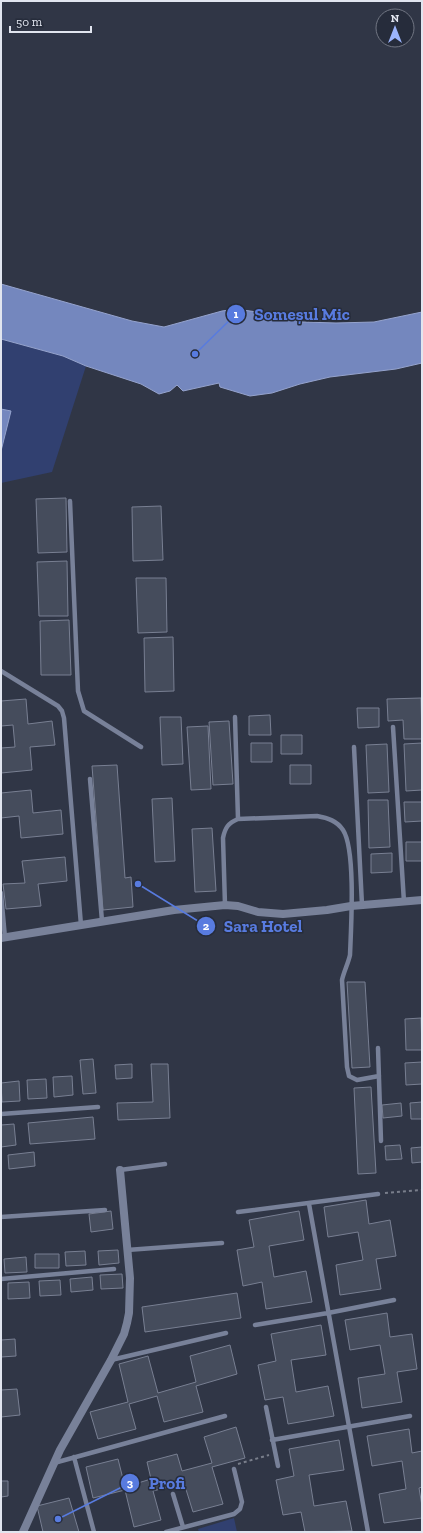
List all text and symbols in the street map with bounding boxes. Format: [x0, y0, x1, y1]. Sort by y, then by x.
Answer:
scale bar [10, 8, 91, 34]
north arrow [375, 8, 415, 48]
text: N [391, 12, 400, 25]
text: 50 m [16, 15, 43, 29]
callout: Someșul Mic [226, 300, 358, 329]
text: Someșul Mic [254, 304, 350, 324]
text: 1 [234, 307, 239, 321]
callout: Sara Hotel [196, 912, 310, 941]
text: Sara Hotel [224, 916, 302, 936]
text: 2 [203, 919, 210, 933]
callout: Profi [120, 1468, 193, 1497]
text: Profi [149, 1473, 185, 1493]
text: 3 [127, 1476, 134, 1490]

